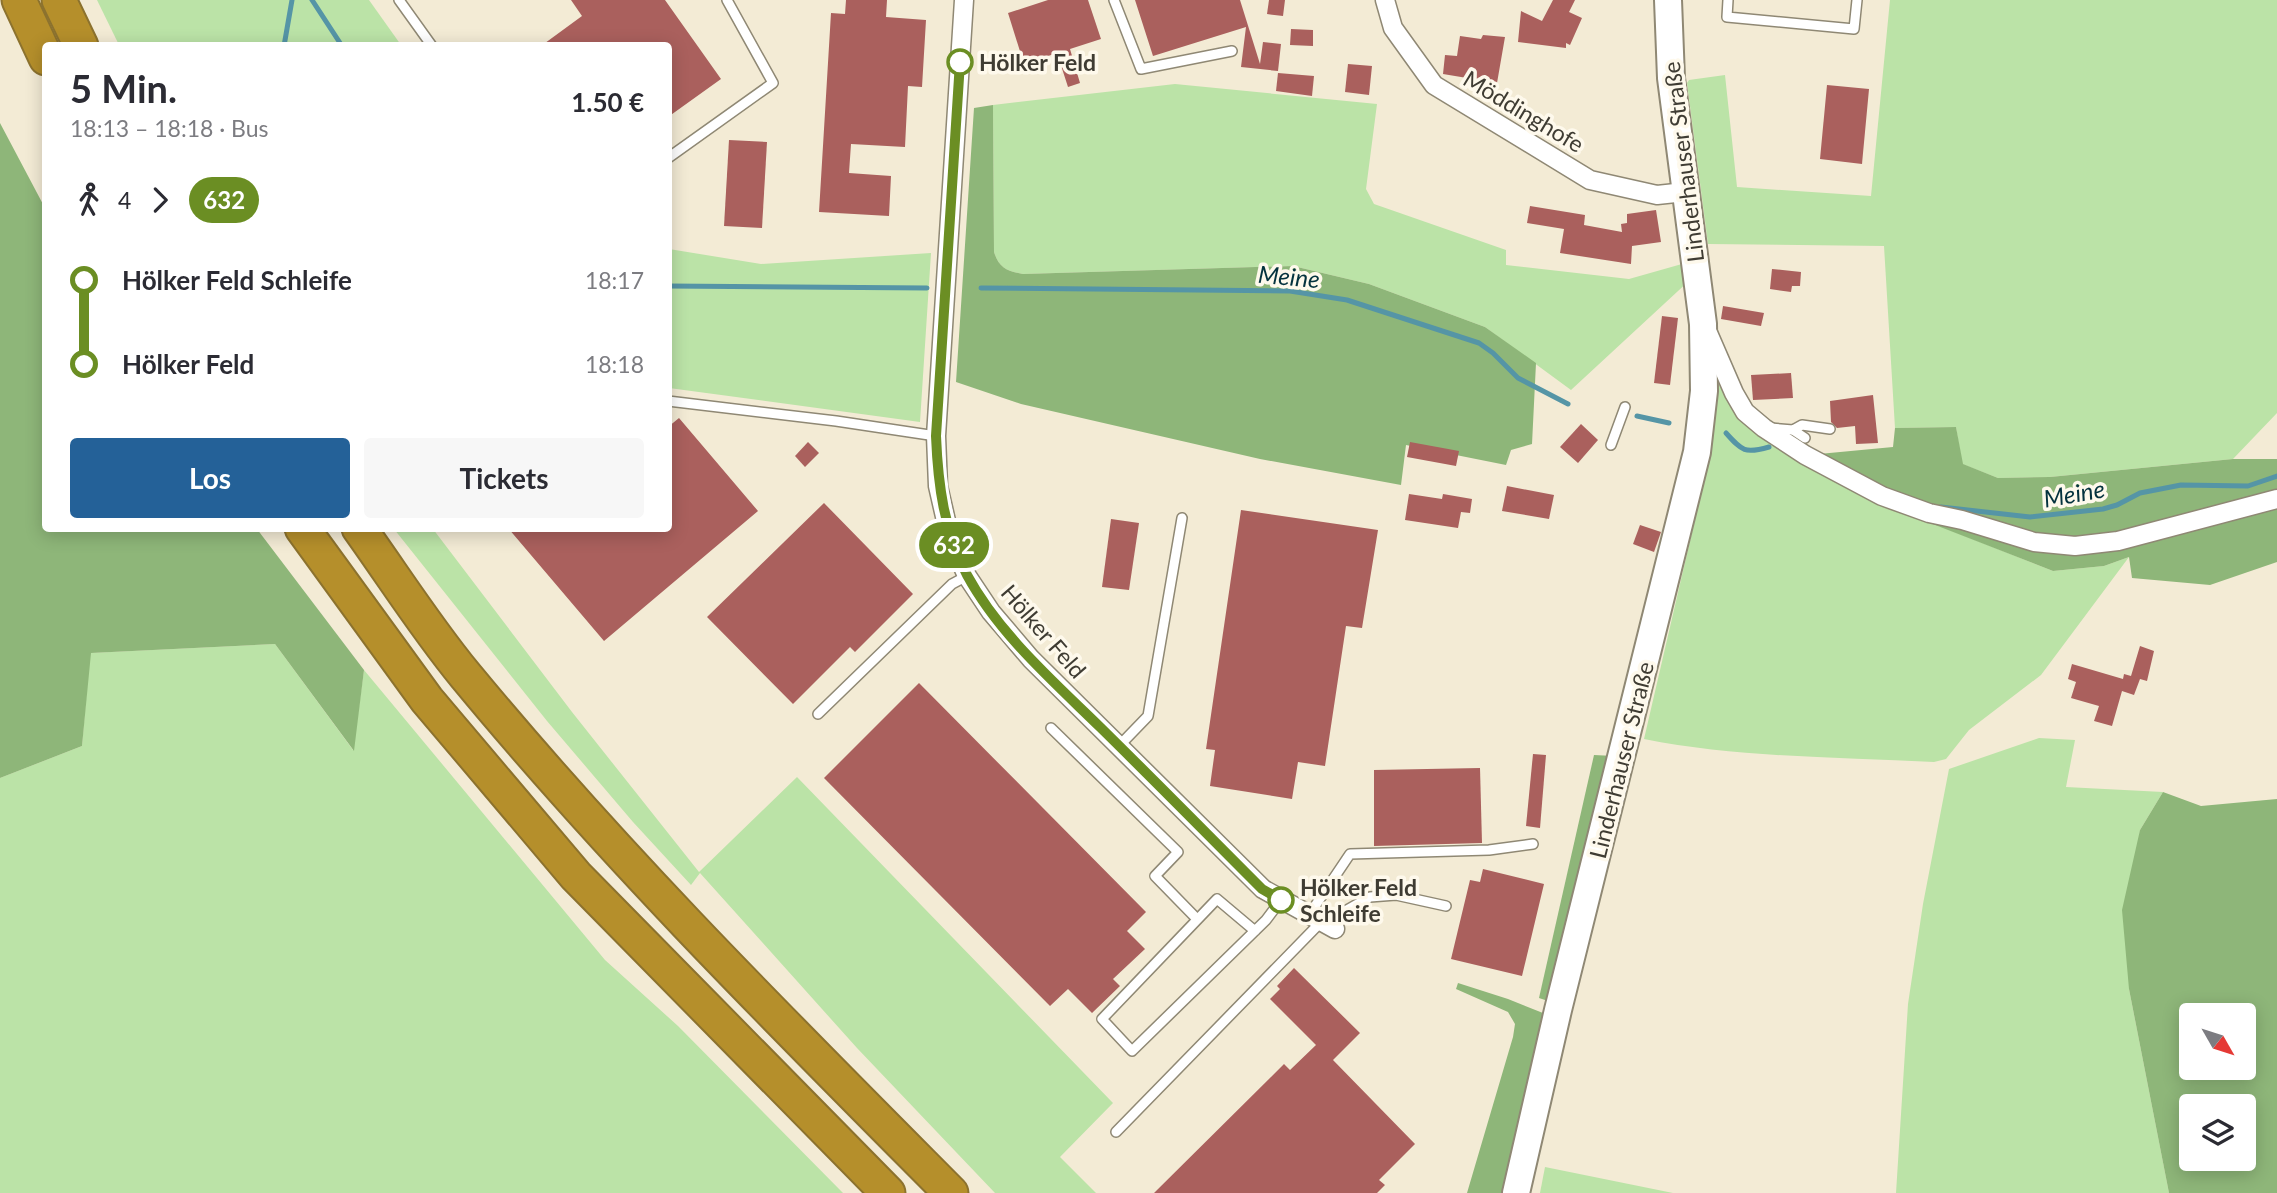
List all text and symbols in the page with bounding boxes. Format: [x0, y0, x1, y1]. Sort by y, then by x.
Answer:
place label: Hölker Feld [979, 48, 1096, 76]
marker: Hölker Feld [947, 49, 973, 75]
street label: Linderhauser Straße [1657, 60, 1709, 264]
street label: Möddinghofe [1459, 64, 1589, 158]
text: 5 Min. [70, 65, 177, 111]
text: 1.50 € [571, 86, 644, 118]
text: 18:13 – 18:18 · Bus [70, 114, 269, 142]
icon: walk [70, 181, 108, 219]
icon: forward [141, 181, 179, 219]
text: 632 [203, 185, 245, 214]
text: 4 [118, 186, 131, 214]
water label: Meine [1257, 259, 1321, 293]
text: Hölker Feld Schleife [122, 264, 352, 296]
text: 18:17 [585, 266, 644, 294]
text: Hölker Feld [122, 348, 254, 380]
text: 18:18 [585, 350, 644, 378]
button: Los [70, 438, 350, 518]
button: Tickets [364, 438, 644, 518]
water label: Meine [2041, 473, 2107, 513]
line badge: 632 [914, 522, 994, 568]
text: 632 [933, 530, 975, 559]
street label: Hölker Feld [996, 578, 1092, 684]
street label: Linderhauser Straße [1583, 659, 1659, 861]
place label: Hölker Feld Schleife [1300, 873, 1417, 927]
marker: Hölker Feld Schleife [1268, 887, 1294, 913]
north arrow [2179, 1003, 2256, 1080]
map controls [2179, 1003, 2256, 1171]
button: layers [2179, 1094, 2256, 1171]

